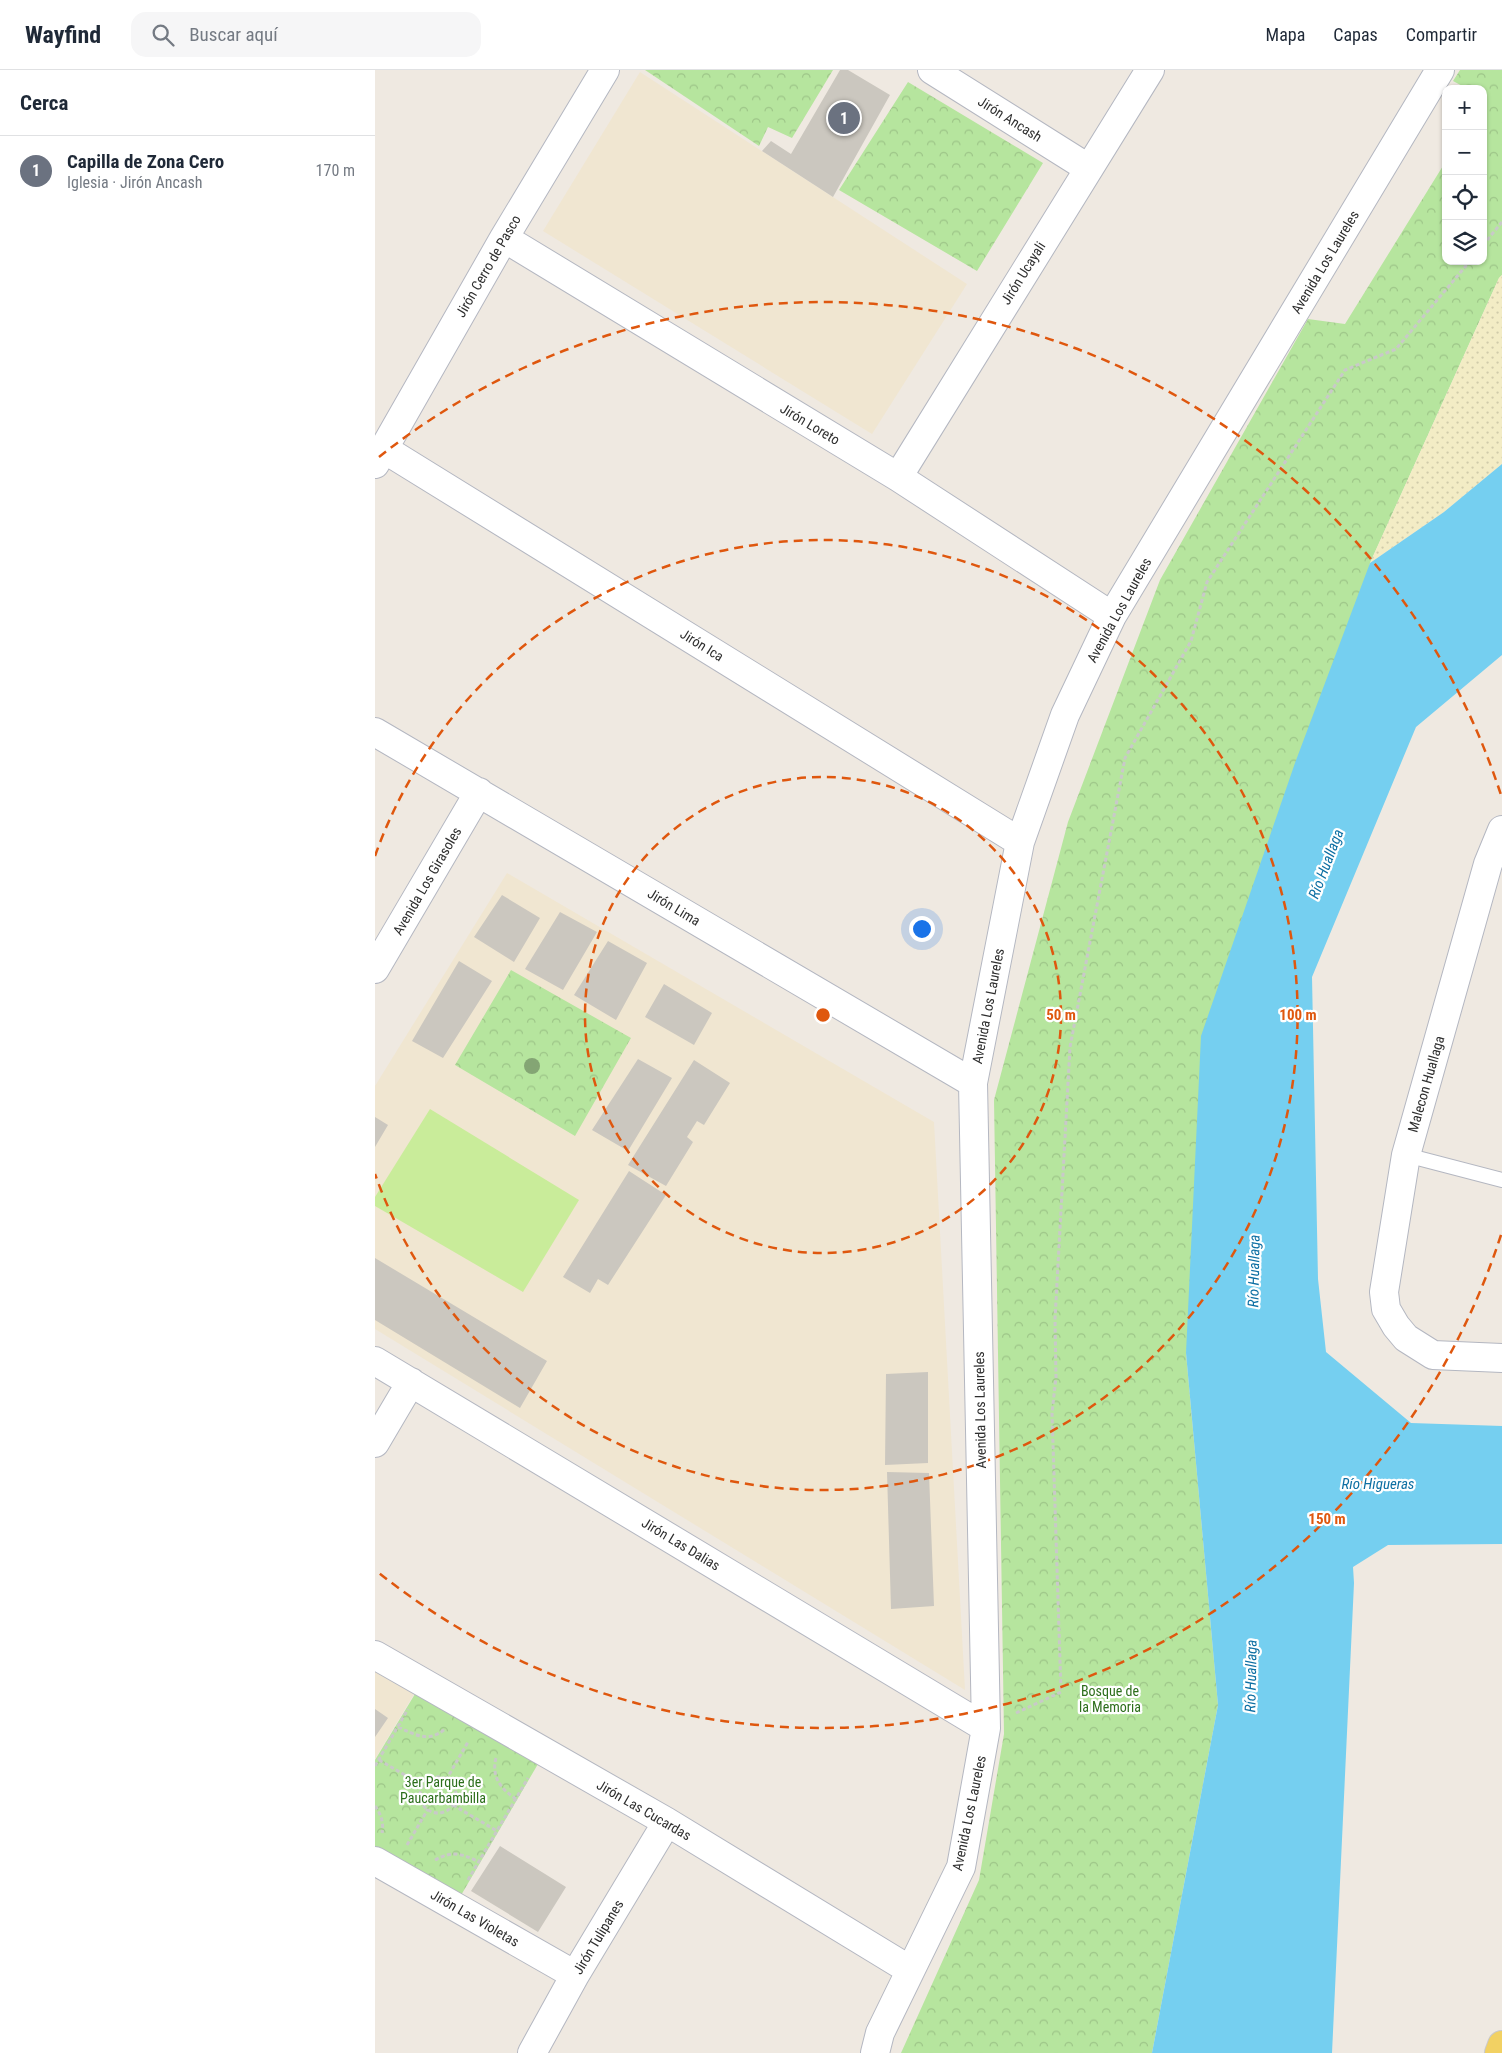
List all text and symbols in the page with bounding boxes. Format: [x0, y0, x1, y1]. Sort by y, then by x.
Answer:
search box [131, 12, 481, 57]
text: Wayfind [25, 21, 101, 49]
icon: search [149, 21, 177, 49]
text: Buscar aquí [189, 23, 278, 46]
text: Mapa [1266, 24, 1305, 45]
text: Capas [1333, 24, 1378, 45]
text: Compartir [1406, 24, 1477, 45]
map controls [1442, 85, 1487, 265]
button: + [1442, 85, 1487, 130]
text: Cerca [20, 91, 68, 115]
street label: Jirón Ancash [975, 93, 1045, 145]
pin: 1 [828, 99, 860, 137]
button: − [1442, 130, 1487, 175]
text: Capilla de Zona Cero [67, 150, 224, 173]
text: 1 [32, 161, 40, 180]
text: 170 m [316, 161, 355, 180]
text: Iglesia · Jirón Ancash [67, 173, 203, 192]
button: locate [1442, 175, 1487, 220]
street label: Avenida Los Laureles [1288, 208, 1362, 316]
street label: Jirón Cerro de Pasco [452, 212, 524, 320]
button: layers [1442, 220, 1487, 265]
street label: Jirón Ucayali [997, 239, 1049, 307]
street label: Jirón Loreto [777, 400, 843, 448]
street label: Avenida Los Laureles [1084, 555, 1154, 665]
street label: Jirón Ica [677, 626, 727, 664]
street label: Avenida Los Girasoles [390, 824, 464, 938]
water label: Río Huallaga [1305, 827, 1347, 901]
street label: Jirón Lima [645, 885, 703, 929]
your location [909, 916, 935, 942]
street label: Avenida Los Laureles [969, 947, 1007, 1065]
centre of rings [814, 1006, 832, 1024]
text: 50 m [1046, 1006, 1076, 1024]
text: 100 m [1279, 1006, 1317, 1024]
street label: Malecon Huallaga [1405, 1034, 1447, 1134]
water label: Río Huallaga [1244, 1234, 1264, 1308]
street label: Avenida Los Laureles [971, 1351, 989, 1469]
water label: Río Higueras [1341, 1475, 1415, 1493]
text: 150 m [1308, 1510, 1346, 1528]
street label: Jirón Las Dalias [639, 1514, 723, 1574]
water label: Río Huallaga [1241, 1639, 1261, 1713]
park label: Bosque de la Memoria [1079, 1683, 1141, 1715]
street label: Avenida Los Laureles [949, 1754, 989, 1872]
park label: 3er Parque de Paucarbambilla [400, 1774, 486, 1806]
street label: Jirón Las Cucardas [594, 1777, 694, 1843]
street label: Jirón Las Violetas [428, 1886, 522, 1950]
street label: Jirón Tulipanes [570, 1897, 626, 1977]

